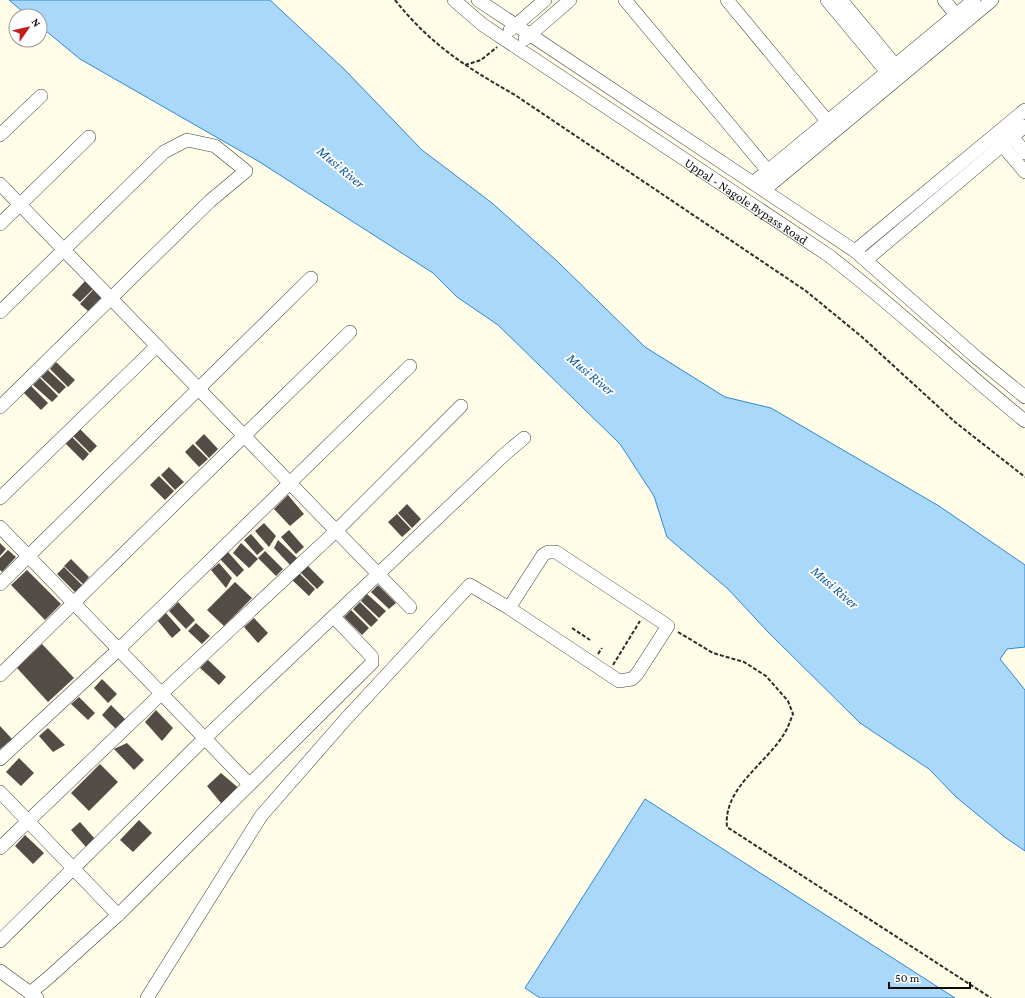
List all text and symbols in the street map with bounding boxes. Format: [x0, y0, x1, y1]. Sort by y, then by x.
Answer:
north arrow [8, 8, 48, 48]
text: N [29, 16, 44, 29]
water label: Musi River [313, 142, 369, 192]
street label: Uppal - Nagole Bypass Road [682, 155, 811, 248]
water label: Musi River [563, 349, 619, 399]
water label: Musi River [808, 562, 863, 612]
scale bar [889, 964, 970, 990]
text: 50 m [895, 971, 920, 985]

